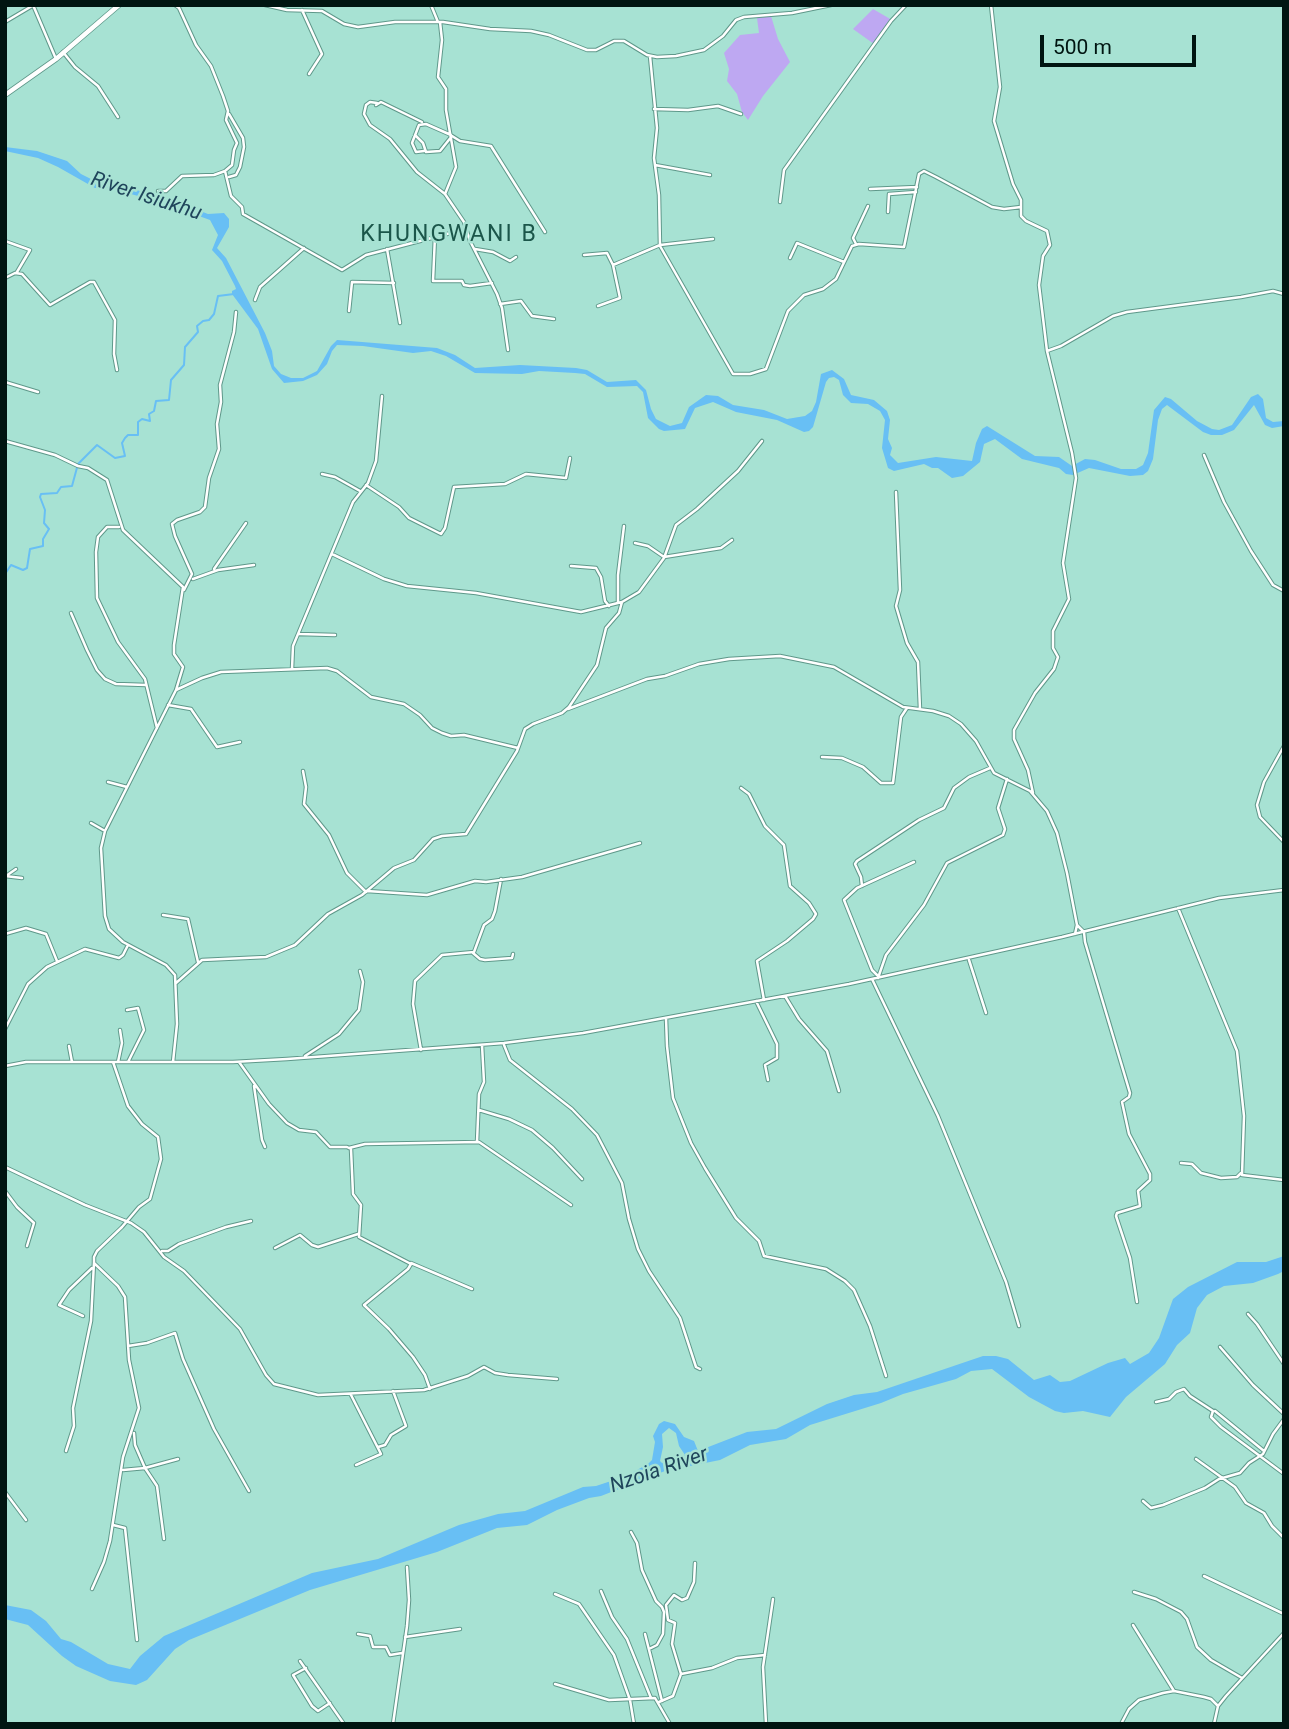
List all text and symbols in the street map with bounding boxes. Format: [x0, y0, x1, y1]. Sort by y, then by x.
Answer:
scale bar [1044, 21, 1200, 65]
text: 500 m [1053, 35, 1112, 59]
water label: River Isiukhu [87, 167, 205, 227]
district label: KHUNGWANI B [362, 221, 536, 249]
water label: Nzoia River [607, 1442, 711, 1500]

